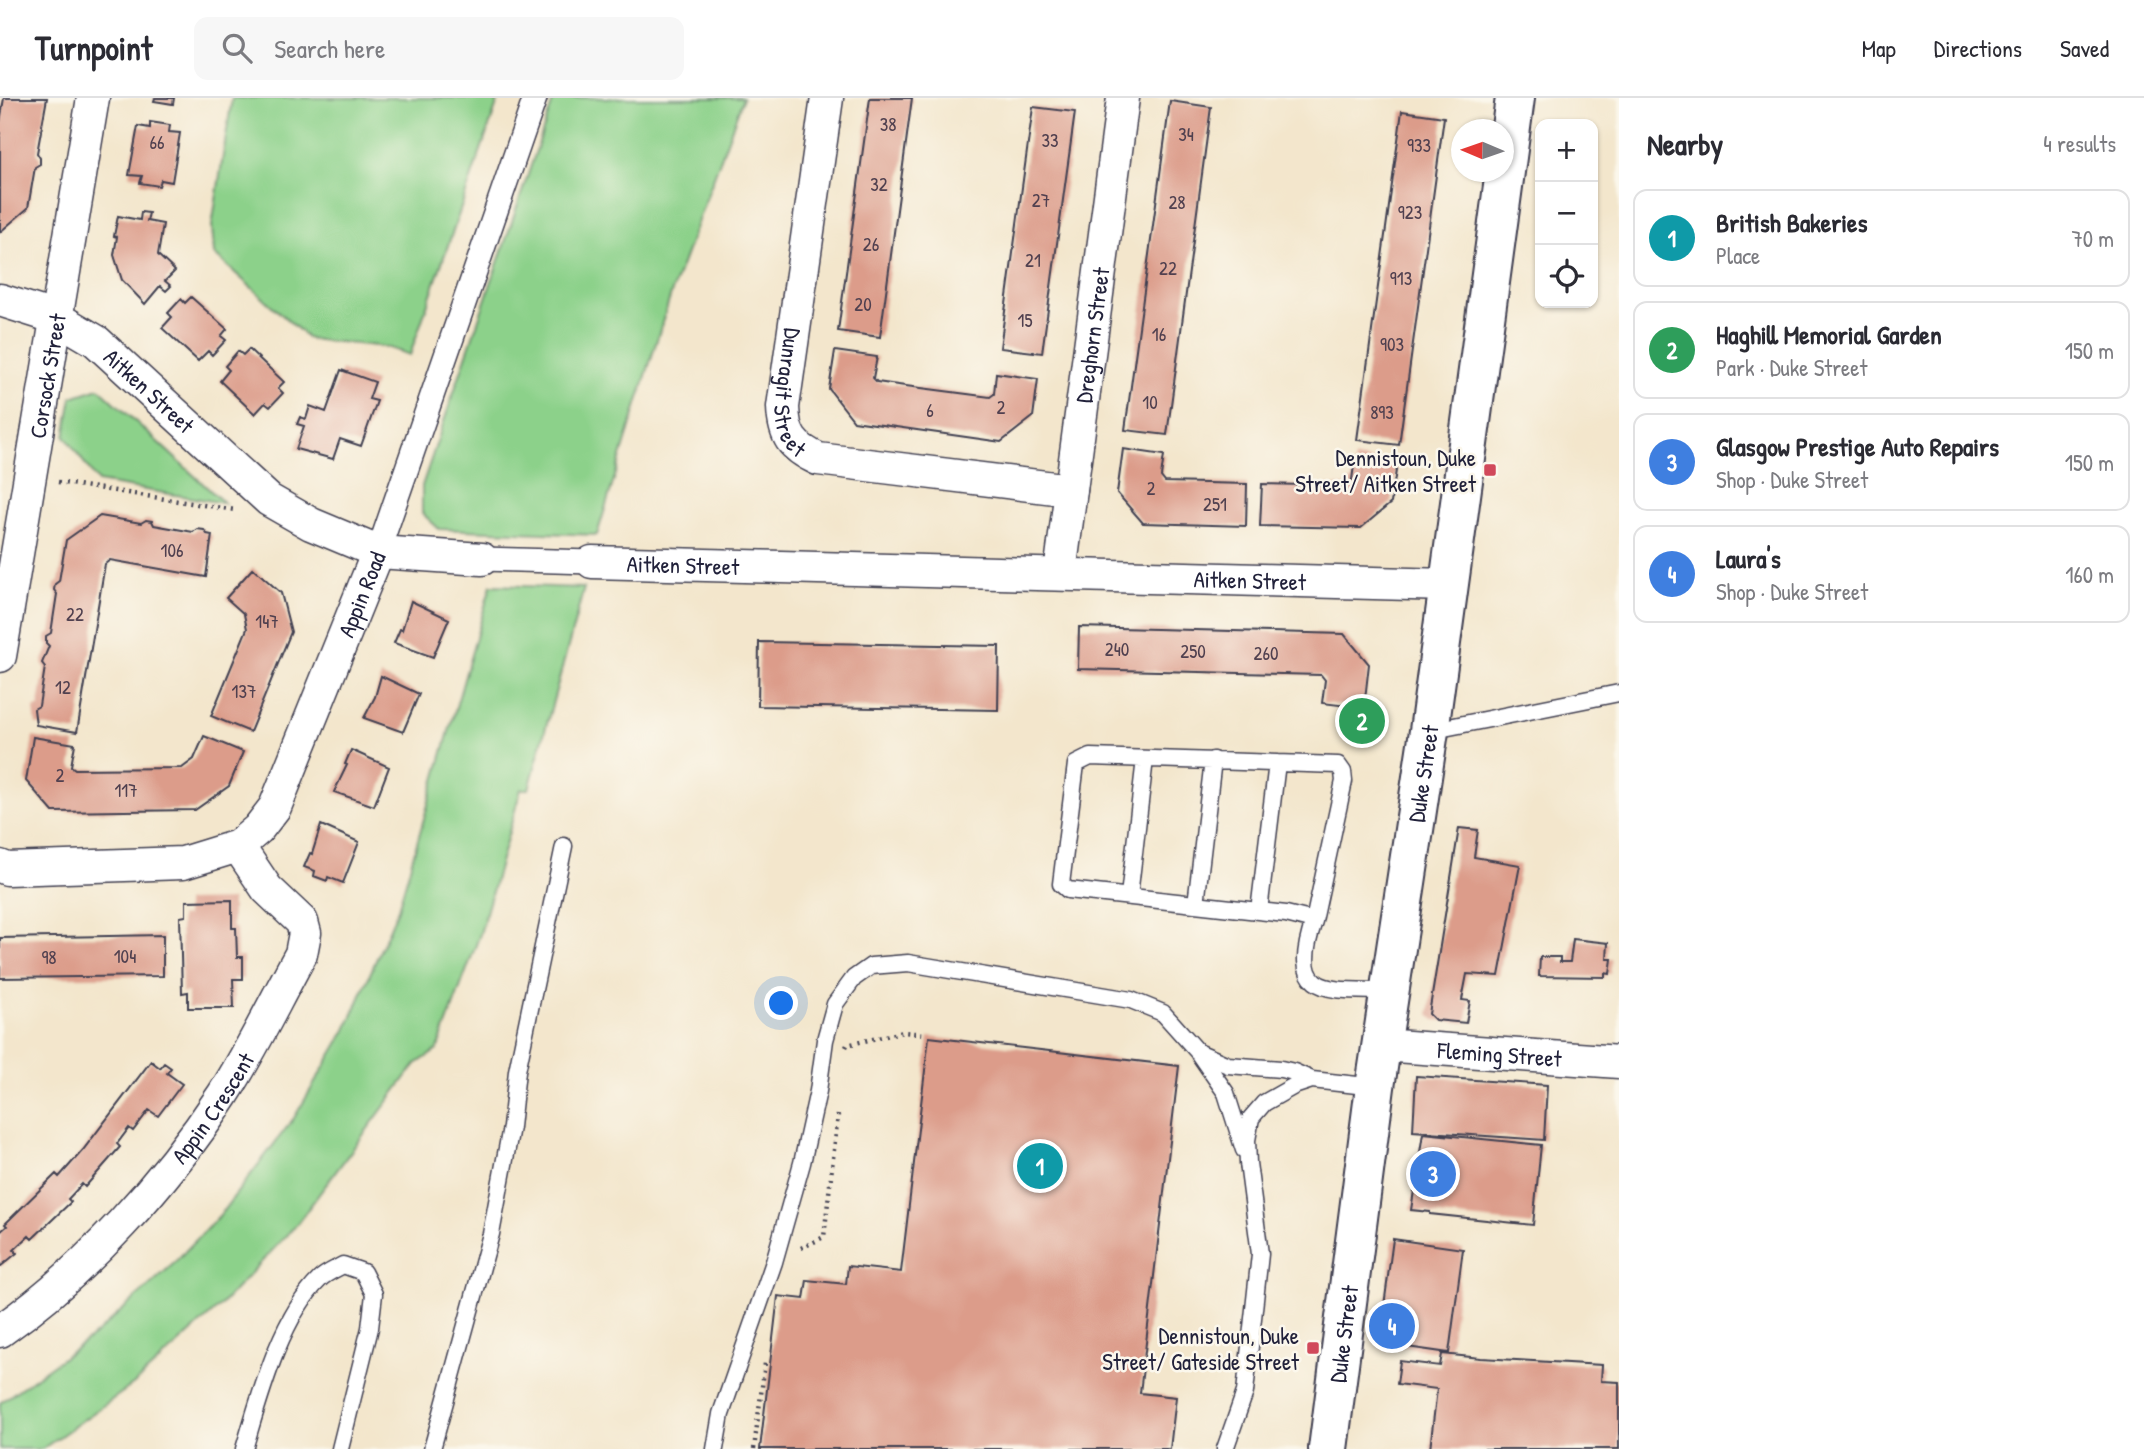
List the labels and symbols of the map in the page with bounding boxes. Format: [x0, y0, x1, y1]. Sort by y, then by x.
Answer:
house number: 38 [880, 111, 896, 137]
north arrow [1451, 119, 1514, 182]
house number: 34 [1178, 121, 1194, 147]
house number: 33 [1041, 127, 1059, 153]
house number: 66 [149, 129, 165, 155]
house number: 933 [1407, 132, 1431, 158]
house number: 32 [870, 171, 888, 197]
house number: 27 [1032, 187, 1050, 213]
house number: 28 [1168, 189, 1186, 215]
house number: 923 [1398, 199, 1422, 225]
house number: 26 [863, 231, 879, 257]
house number: 21 [1025, 247, 1041, 273]
house number: 22 [1159, 255, 1177, 281]
street label: Dreghorn Street [1067, 264, 1116, 405]
house number: 913 [1390, 265, 1412, 291]
house number: 20 [854, 291, 872, 317]
house number: 15 [1018, 307, 1032, 333]
street label: Corsock Street [21, 310, 73, 441]
house number: 16 [1152, 321, 1166, 347]
street label: Dunragit Street [767, 326, 814, 464]
house number: 903 [1380, 331, 1404, 357]
street label: Aitken Street [98, 341, 202, 441]
house number: 10 [1142, 389, 1158, 415]
house number: 2 [997, 394, 1006, 420]
house number: 6 [926, 397, 934, 423]
house number: 893 [1370, 399, 1394, 425]
place label: Dennistoun, Duke Street/ Aitken Street [1295, 442, 1477, 499]
marker: Dennistoun, Duke Street/ Aitken Street [1482, 462, 1498, 478]
house number: 2 [1147, 475, 1156, 501]
house number: 251 [1203, 491, 1227, 517]
house number: 106 [161, 537, 184, 563]
street label: Appin Road [330, 547, 392, 641]
street label: Aitken Street [626, 547, 741, 581]
street label: Aitken Street [1193, 563, 1307, 597]
house number: 22 [66, 601, 84, 627]
house number: 147 [255, 608, 279, 634]
house number: 240 [1105, 636, 1129, 662]
house number: 250 [1180, 638, 1206, 664]
house number: 260 [1254, 640, 1279, 666]
house number: 12 [55, 674, 71, 700]
house number: 137 [232, 678, 256, 704]
pin: 2 [1339, 695, 1385, 747]
street label: Duke Street [1400, 722, 1445, 824]
house number: 2 [56, 762, 65, 788]
house number: 117 [114, 777, 138, 803]
house number: 104 [114, 943, 136, 969]
house number: 98 [41, 944, 57, 970]
your location [764, 986, 798, 1020]
street label: Fleming Street [1436, 1034, 1564, 1073]
street label: Appin Crescent [164, 1046, 261, 1170]
pin: 1 [1017, 1140, 1063, 1192]
pin: 3 [1410, 1148, 1456, 1200]
street label: Duke Street [1321, 1282, 1365, 1384]
pin: 4 [1369, 1300, 1415, 1352]
place label: Dennistoun, Duke Street/ Gateside Street [1102, 1320, 1300, 1377]
marker: Dennistoun, Duke Street/ Gateside Street [1305, 1340, 1321, 1356]

